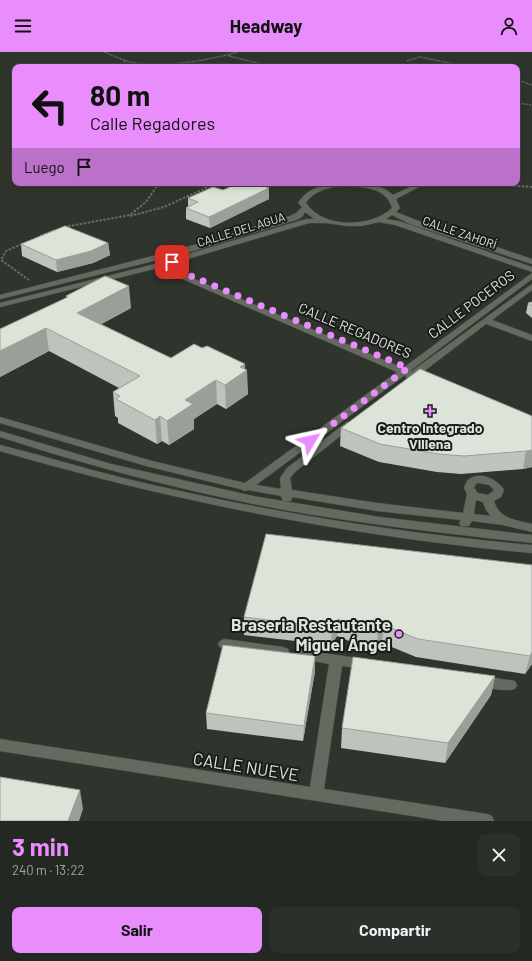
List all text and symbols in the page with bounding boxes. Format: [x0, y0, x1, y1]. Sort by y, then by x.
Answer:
icon: menu [12, 15, 34, 37]
text: Headway [230, 15, 302, 37]
icon: person [498, 15, 520, 37]
text: 80 m [90, 78, 150, 112]
icon: left [24, 80, 76, 132]
text: Calle Regadores [90, 112, 215, 134]
icon: arrive [73, 156, 95, 178]
text: Luego [24, 158, 65, 176]
street label: CALLE DEL AGUA [195, 209, 287, 249]
street label: CALLE ZAHORÍ [421, 213, 499, 251]
pin [155, 245, 189, 279]
icon: arrive [161, 251, 183, 273]
street label: CALLE POCEROS [425, 266, 517, 342]
street label: CALLE REGADORES [296, 299, 414, 361]
marker: Centro integrado Villena [424, 405, 436, 417]
place label: Centro integrado Villena [377, 419, 483, 452]
position arrow [289, 420, 331, 462]
place label: Braseria Restautante Miguel Ángel [231, 614, 391, 654]
marker: Braseria Restautante Miguel Ángel [394, 629, 404, 639]
street label: CALLE NUEVE [192, 748, 300, 784]
text: 3 min [12, 832, 69, 861]
button: close [478, 834, 520, 876]
text: 240 m · 13:22 [12, 862, 84, 878]
button: Salir [12, 907, 262, 953]
button: Compartir [270, 907, 520, 953]

